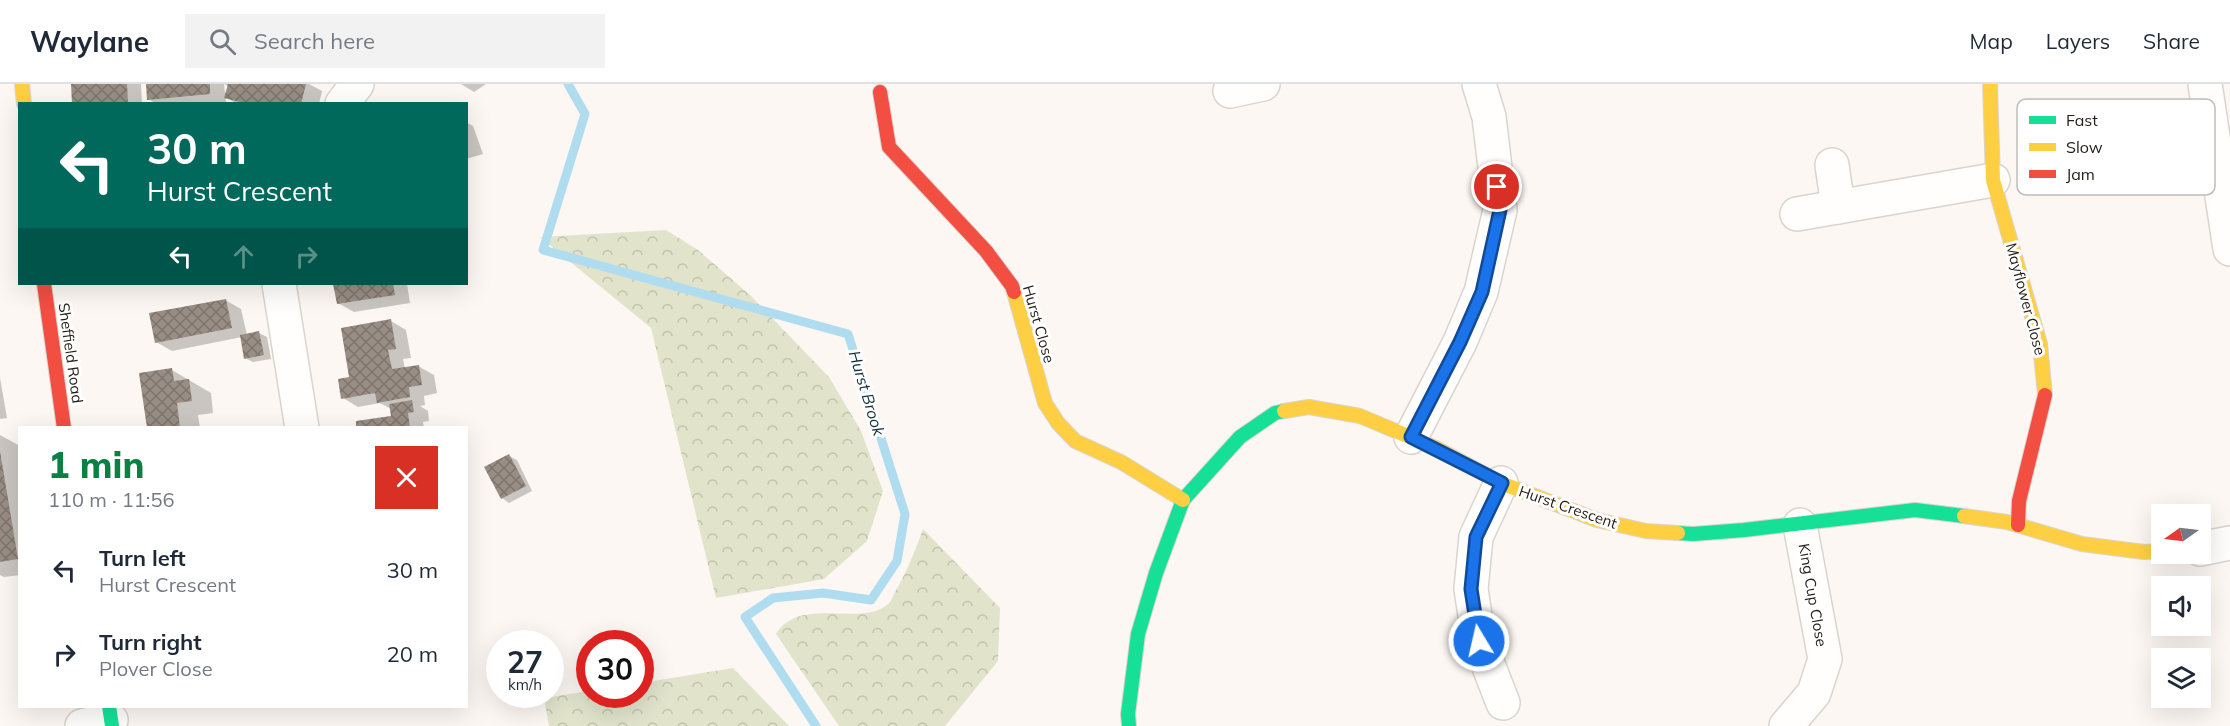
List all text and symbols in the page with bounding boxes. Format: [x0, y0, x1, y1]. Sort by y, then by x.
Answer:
search box [185, 14, 605, 68]
text: Waylane [30, 24, 149, 59]
icon: search [206, 25, 239, 58]
text: Search here [254, 27, 375, 55]
text: Map [1970, 28, 2013, 54]
text: Layers [2046, 28, 2110, 54]
text: Share [2143, 28, 2200, 54]
legend [2017, 99, 2215, 195]
text: Fast [2066, 110, 2098, 130]
text: 30 m [147, 122, 247, 175]
icon: left [48, 126, 126, 204]
text: Slow [2066, 137, 2103, 157]
pin [1471, 161, 1522, 212]
text: Jam [2066, 164, 2095, 184]
icon: arrive [1480, 170, 1513, 203]
text: Hurst Crescent [147, 174, 332, 208]
icon: left [164, 240, 197, 273]
icon: ahead [227, 240, 260, 273]
icon: right [290, 240, 323, 273]
street label: Mayflower Close [2002, 241, 2050, 357]
street label: Hurst Close [1019, 283, 1059, 365]
street label: Sheffield Road [55, 302, 87, 404]
water label: Hurst Brook [845, 348, 890, 439]
text: 1 min [48, 442, 144, 487]
button: close [375, 446, 438, 509]
street label: Hurst Crescent [1516, 481, 1620, 533]
text: 110 m · 11:56 [48, 487, 174, 512]
north arrow [2151, 504, 2211, 564]
map controls [2151, 504, 2211, 708]
street label: King Cup Close [1795, 542, 1831, 648]
text: Turn left [99, 544, 186, 572]
icon: left [48, 554, 81, 587]
text: 30 m [387, 556, 438, 584]
text: Hurst Crescent [99, 572, 236, 597]
button: sound [2151, 576, 2211, 636]
position arrow [1447, 609, 1511, 673]
text: Turn right [99, 628, 202, 656]
speed limit sign: 30 [576, 630, 654, 708]
icon: right [48, 638, 81, 671]
text: 20 m [387, 640, 438, 668]
text: 27 [507, 643, 543, 681]
button: layers [2151, 648, 2211, 708]
text: Plover Close [99, 656, 213, 681]
text: km/h [508, 675, 542, 694]

